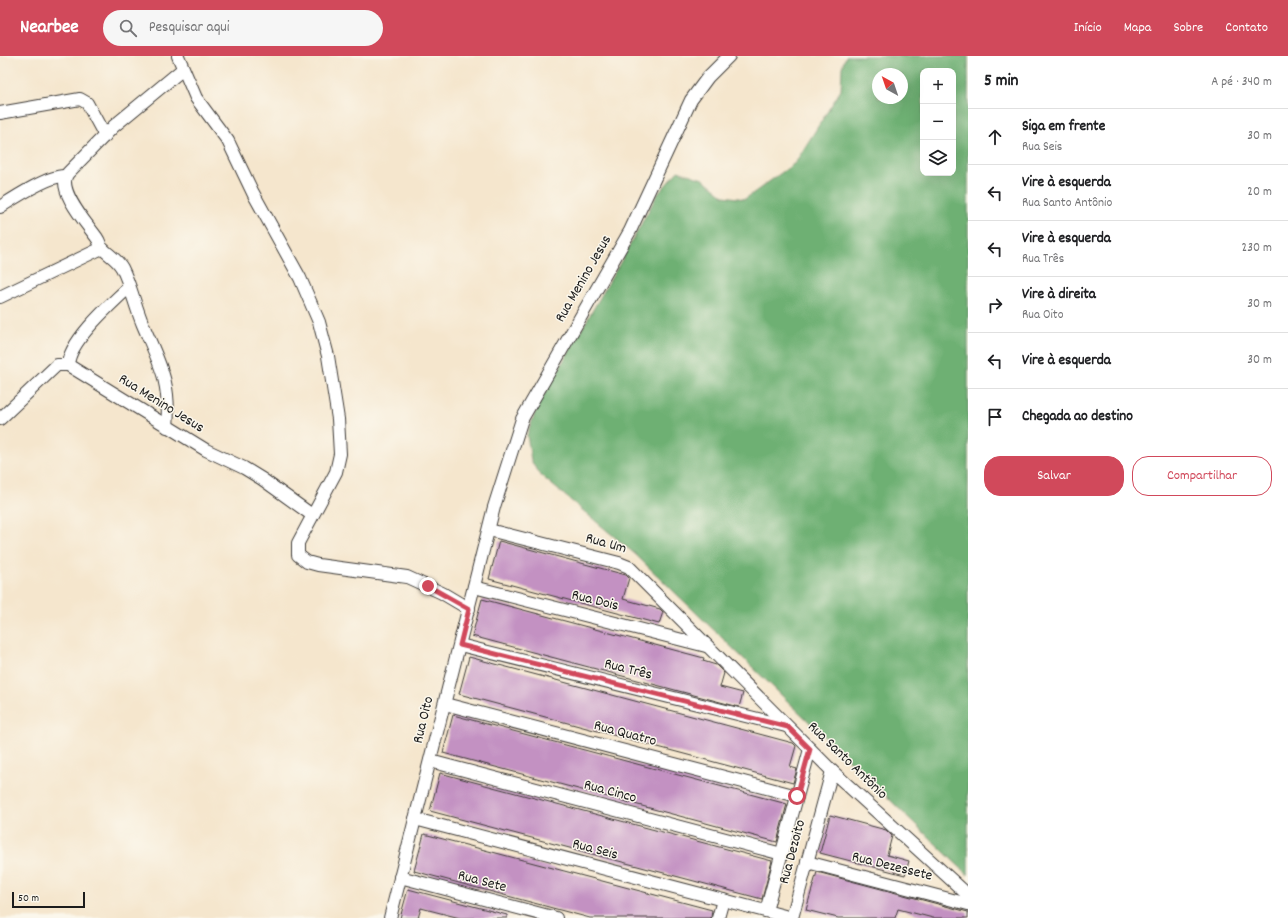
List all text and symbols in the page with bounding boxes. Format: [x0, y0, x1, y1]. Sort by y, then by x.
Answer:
search box [103, 10, 383, 46]
text: Nearbee [20, 15, 79, 42]
icon: search [117, 17, 139, 39]
text: Pesquisar aqui [149, 17, 230, 39]
text: Início [1074, 18, 1102, 38]
text: Mapa [1124, 18, 1151, 38]
text: Sobre [1173, 18, 1203, 38]
text: Contato [1225, 18, 1268, 38]
north arrow [872, 68, 908, 104]
map controls [920, 68, 956, 176]
button: + [920, 68, 956, 104]
text: 5 min [984, 70, 1018, 94]
text: A pé · 340 m [1211, 73, 1272, 92]
button: − [920, 104, 956, 140]
text: Siga em frente [1022, 116, 1105, 138]
icon: ahead [984, 126, 1006, 148]
text: 30 m [1247, 127, 1272, 146]
text: Rua Seis [1022, 138, 1062, 157]
button: layers [920, 140, 956, 176]
text: Vire à esquerda [1022, 172, 1111, 194]
icon: left [984, 182, 1006, 204]
text: 20 m [1247, 183, 1272, 202]
text: Rua Santo Antônio [1022, 194, 1112, 213]
text: Vire à esquerda [1022, 228, 1111, 250]
street label: Rua Menino Jesus [550, 231, 618, 327]
icon: left [984, 238, 1006, 260]
text: 230 m [1242, 239, 1272, 258]
text: Rua Três [1022, 250, 1064, 269]
text: Vire à direita [1022, 284, 1096, 306]
icon: right [984, 294, 1006, 316]
text: 30 m [1247, 295, 1272, 314]
text: Rua Oito [1022, 306, 1063, 325]
icon: left [984, 350, 1006, 372]
text: Vire à esquerda [1022, 350, 1111, 372]
text: 30 m [1247, 351, 1272, 370]
street label: Rua Menino Jesus [114, 369, 208, 439]
icon: arrive [984, 406, 1006, 428]
text: Chegada ao destino [1022, 406, 1133, 428]
button: Salvar [984, 456, 1124, 496]
button: Compartilhar [1132, 456, 1272, 496]
street label: Rua Um [583, 528, 629, 560]
route end [419, 577, 437, 595]
street label: Rua Dois [569, 585, 621, 617]
street label: Rua Três [602, 653, 654, 687]
street label: Rua Oito [408, 694, 441, 746]
street label: Rua Quatro [591, 715, 659, 753]
street label: Rua Santo Antônio [802, 717, 892, 805]
street label: Rua Cinco [581, 774, 639, 810]
route start [788, 787, 806, 805]
street label: Rua Dezoito [774, 817, 812, 887]
street label: Rua Seis [570, 833, 620, 867]
street label: Rua Dezessete [849, 846, 935, 888]
street label: Rua Sete [455, 865, 509, 899]
scale bar [12, 890, 85, 909]
text: 50 m [18, 891, 39, 907]

